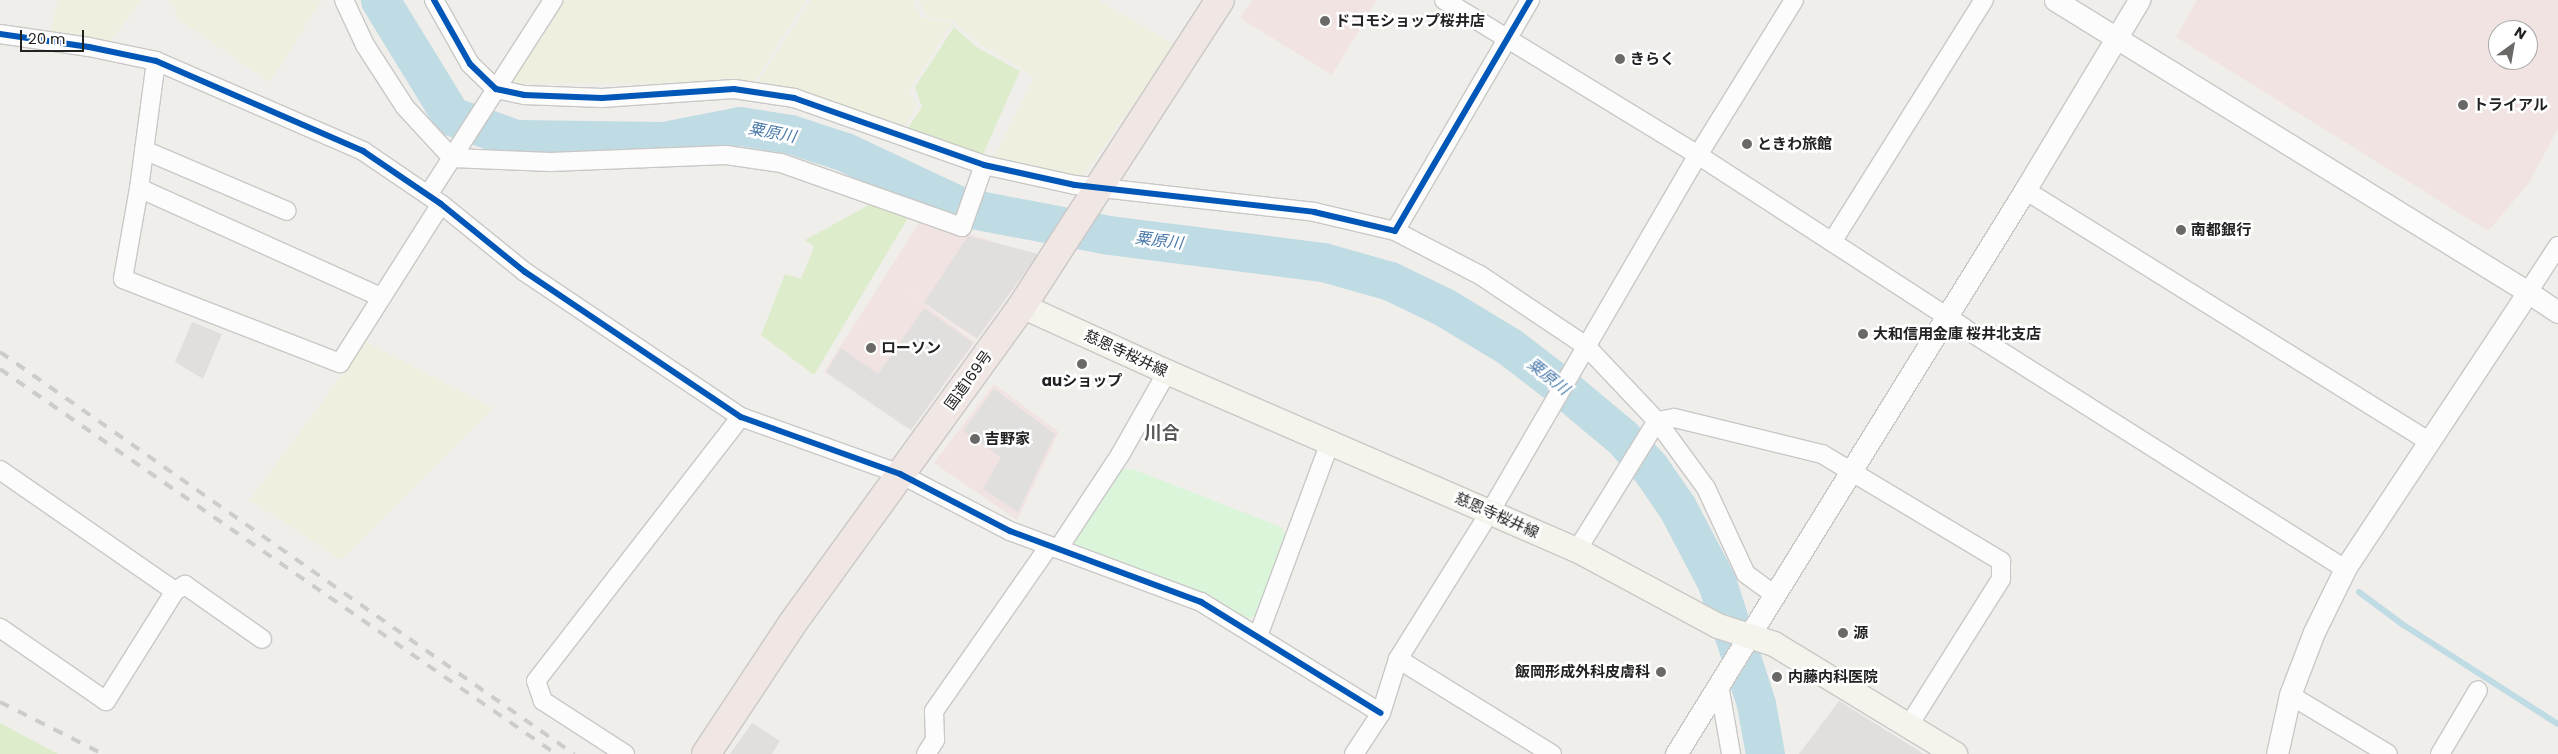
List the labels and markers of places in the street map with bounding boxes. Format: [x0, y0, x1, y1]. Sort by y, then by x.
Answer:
place label: ドコモショップ桜井店 [1335, 12, 1485, 30]
marker: ドコモショップ桜井店 [1319, 15, 1331, 27]
place label: きらく [1630, 50, 1675, 68]
marker: きらく [1614, 53, 1626, 65]
place label: トライアル [2473, 96, 2548, 114]
marker: トライアル [2457, 99, 2469, 111]
place label: ときわ旅館 [1757, 135, 1832, 153]
marker: ときわ旅館 [1741, 138, 1753, 150]
place label: 南都銀行 [2191, 221, 2251, 239]
marker: 南都銀行 [2175, 224, 2187, 236]
place label: 大和信用金庫 桜井北支店 [1873, 325, 2041, 343]
marker: 大和信用金庫 桜井北支店 [1857, 328, 1869, 340]
place label: ローソン [881, 339, 941, 357]
marker: ローソン [865, 342, 877, 354]
marker: auショップ [1076, 358, 1088, 370]
place label: auショップ [1042, 372, 1122, 390]
place label: 吉野家 [985, 430, 1030, 448]
marker: 吉野家 [969, 433, 981, 445]
place label: 源 [1853, 624, 1868, 642]
marker: 源 [1837, 627, 1849, 639]
place label: 飯岡形成外科皮膚科 [1515, 663, 1650, 681]
marker: 飯岡形成外科皮膚科 [1654, 665, 1668, 679]
place label: 内藤内科医院 [1788, 668, 1878, 686]
marker: 内藤内科医院 [1770, 670, 1784, 684]

